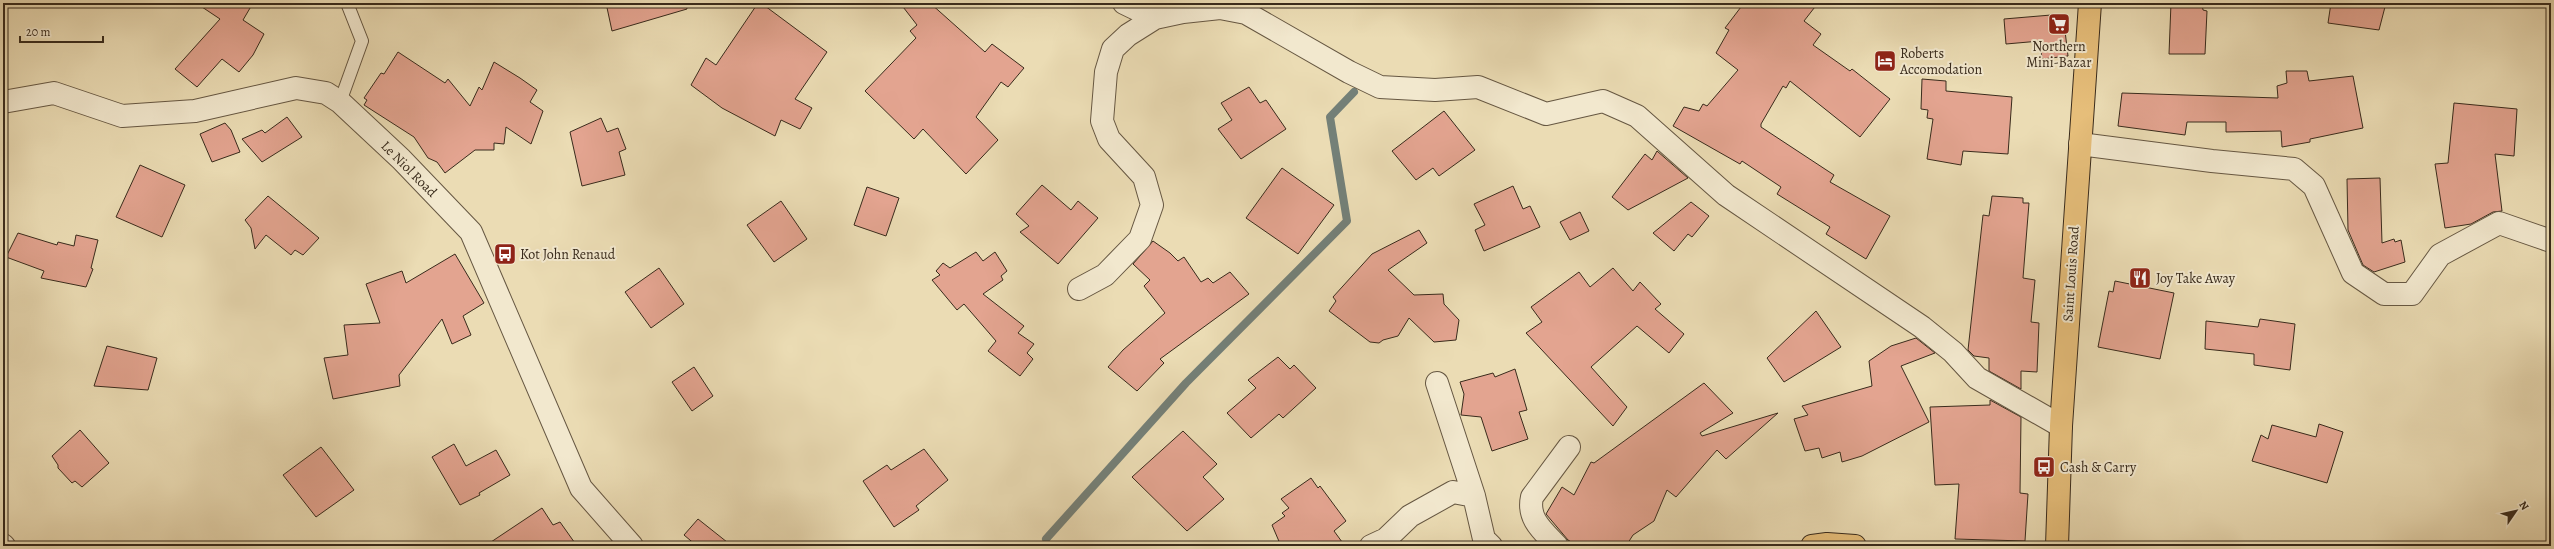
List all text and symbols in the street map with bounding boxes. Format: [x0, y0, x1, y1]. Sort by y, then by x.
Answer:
supermarket icon: Northern Mini-Bazar [2046, 11, 2072, 37]
scale bar [20, 18, 103, 44]
text: 20 m [26, 24, 50, 40]
place label: Northern Mini-Bazar [2026, 37, 2092, 72]
place label: Roberts Accomodation [1899, 44, 1983, 79]
hotel icon: Roberts Accomodation [1872, 48, 1898, 74]
street label: Le Niol Road [377, 137, 442, 202]
street label: Saint Louis Road [2058, 225, 2084, 322]
bus stop icon: Kot John Renaud [492, 241, 518, 267]
place label: Kot John Renaud [520, 245, 616, 264]
restaurant icon: Joy Take Away [2127, 265, 2153, 291]
place label: Joy Take Away [2156, 269, 2236, 288]
bus stop icon: Cash & Carry [2031, 454, 2057, 480]
place label: Cash & Carry [2060, 458, 2137, 477]
north arrow [2496, 491, 2536, 531]
text: N [2515, 498, 2532, 513]

